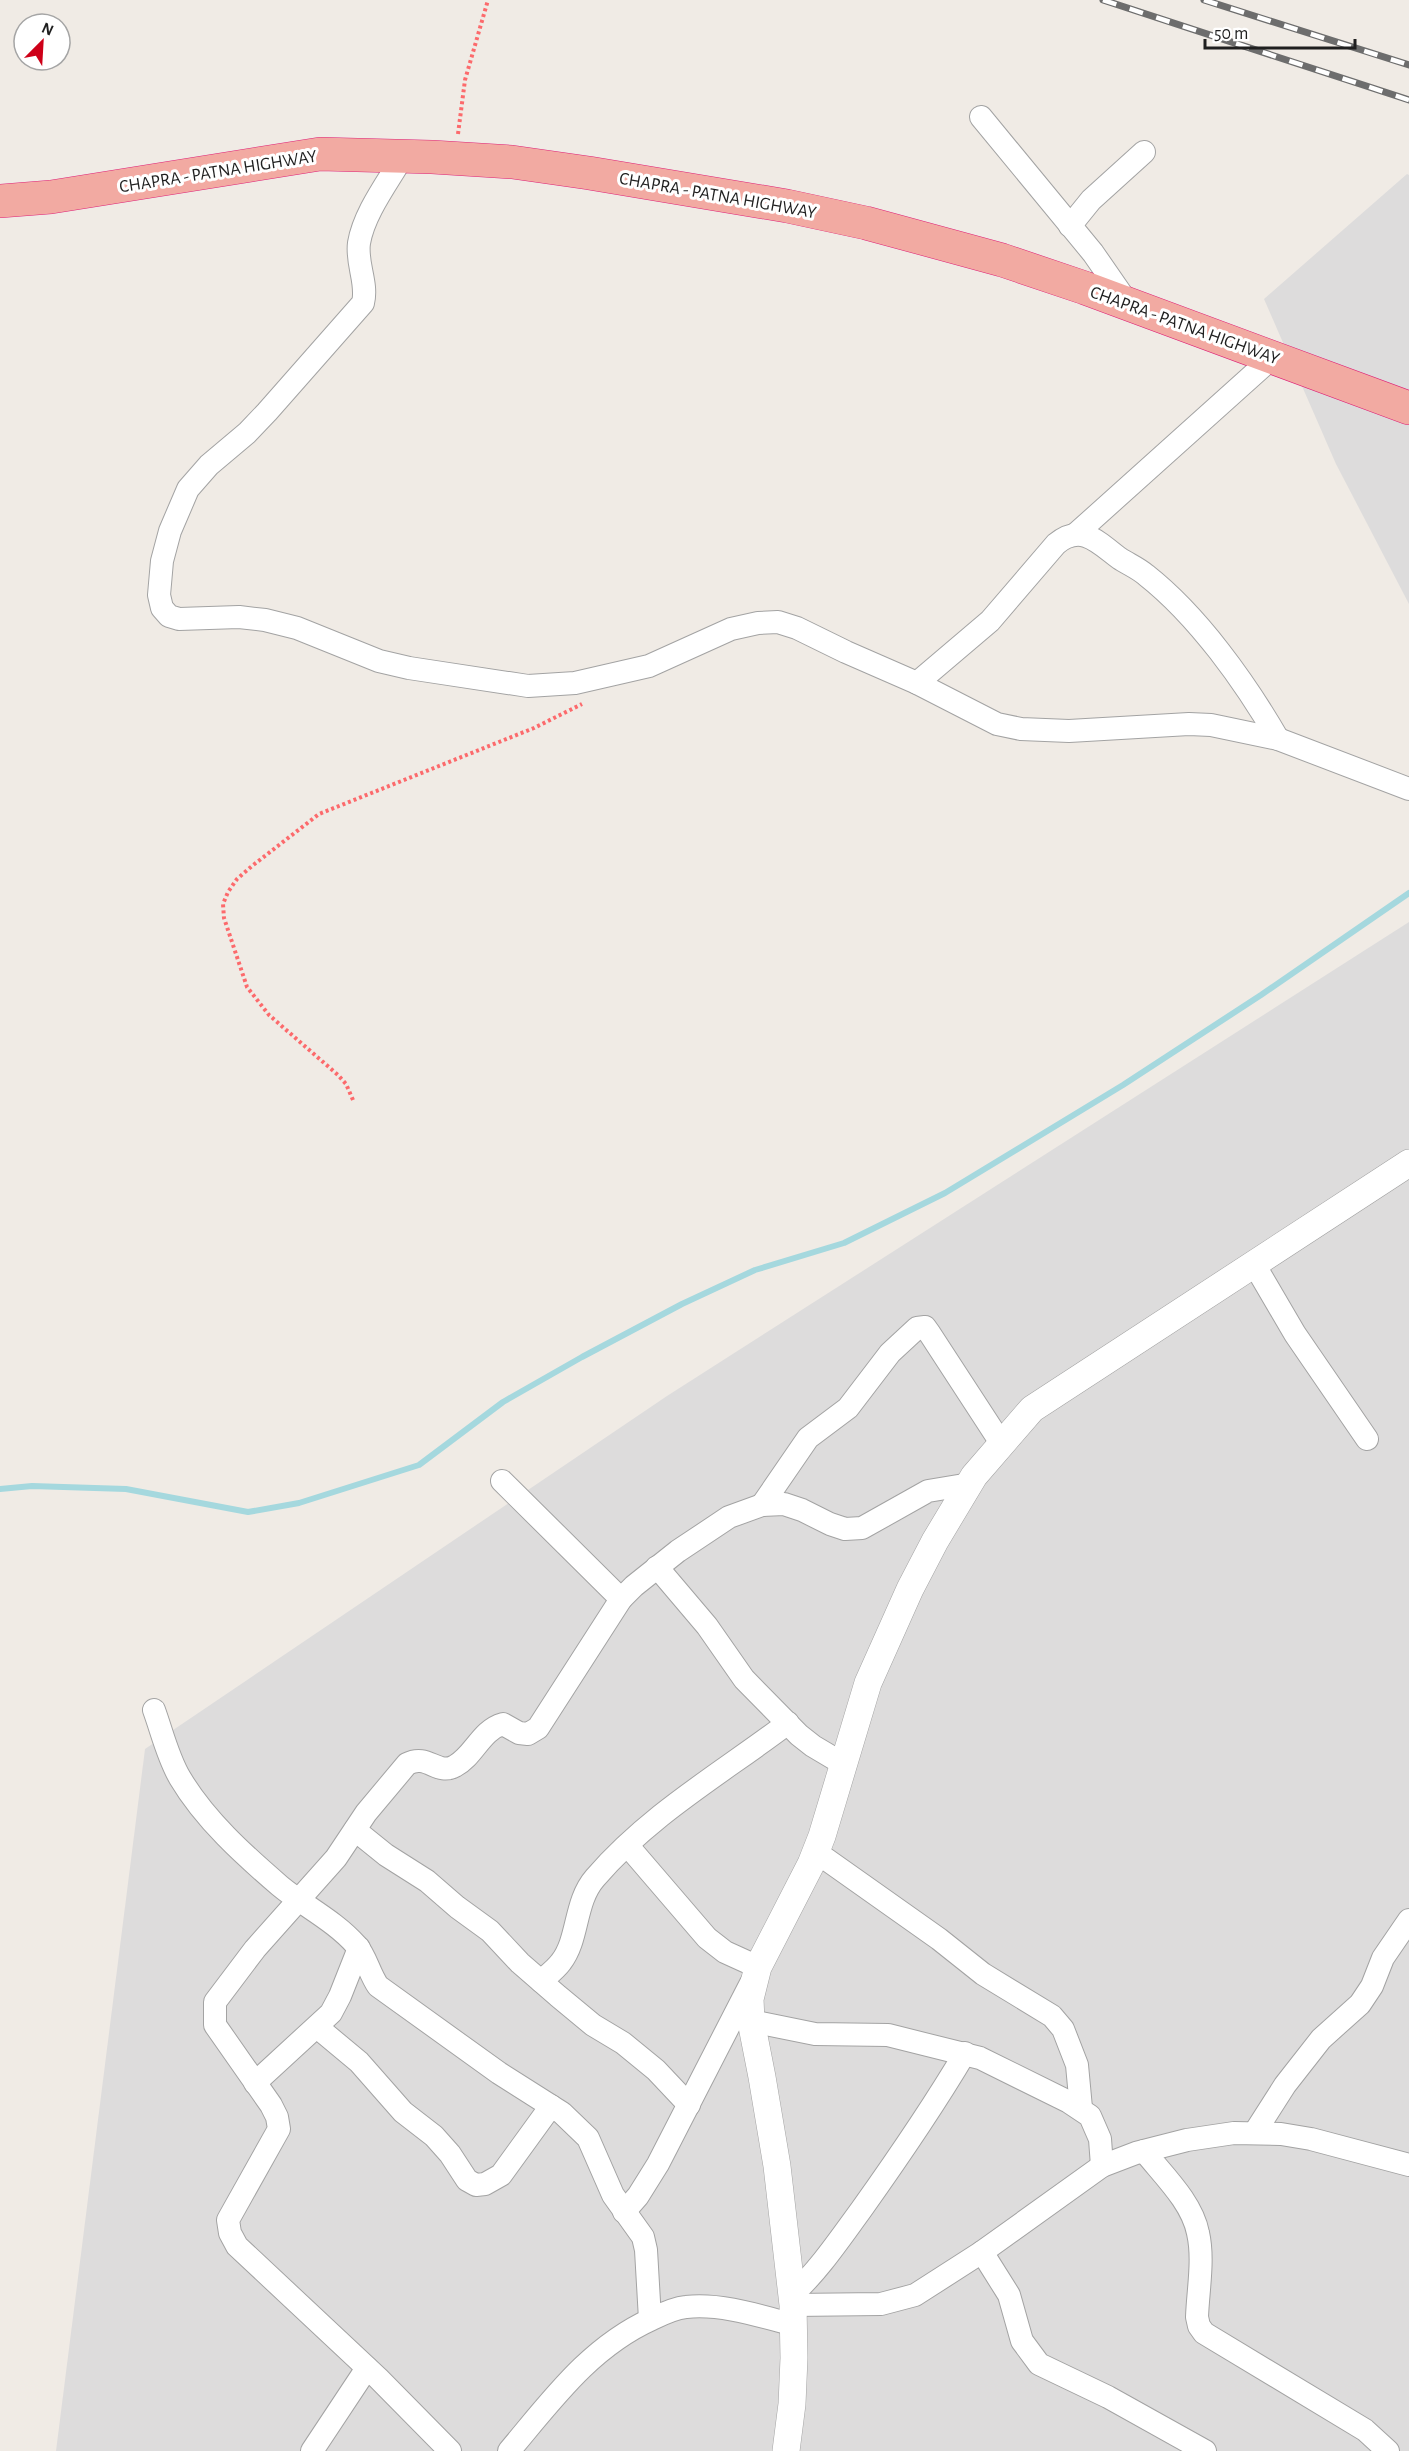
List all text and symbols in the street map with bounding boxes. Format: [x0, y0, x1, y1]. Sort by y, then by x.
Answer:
north arrow [12, 12, 72, 72]
scale bar [1205, 12, 1355, 50]
text: N [39, 20, 56, 39]
text: 50 m [1214, 25, 1248, 43]
street label: CHAPRA - PATNA HIGHWAY [118, 147, 319, 197]
street label: CHAPRA - PATNA HIGHWAY [618, 170, 818, 222]
street label: CHAPRA - PATNA HIGHWAY [1088, 283, 1282, 369]

